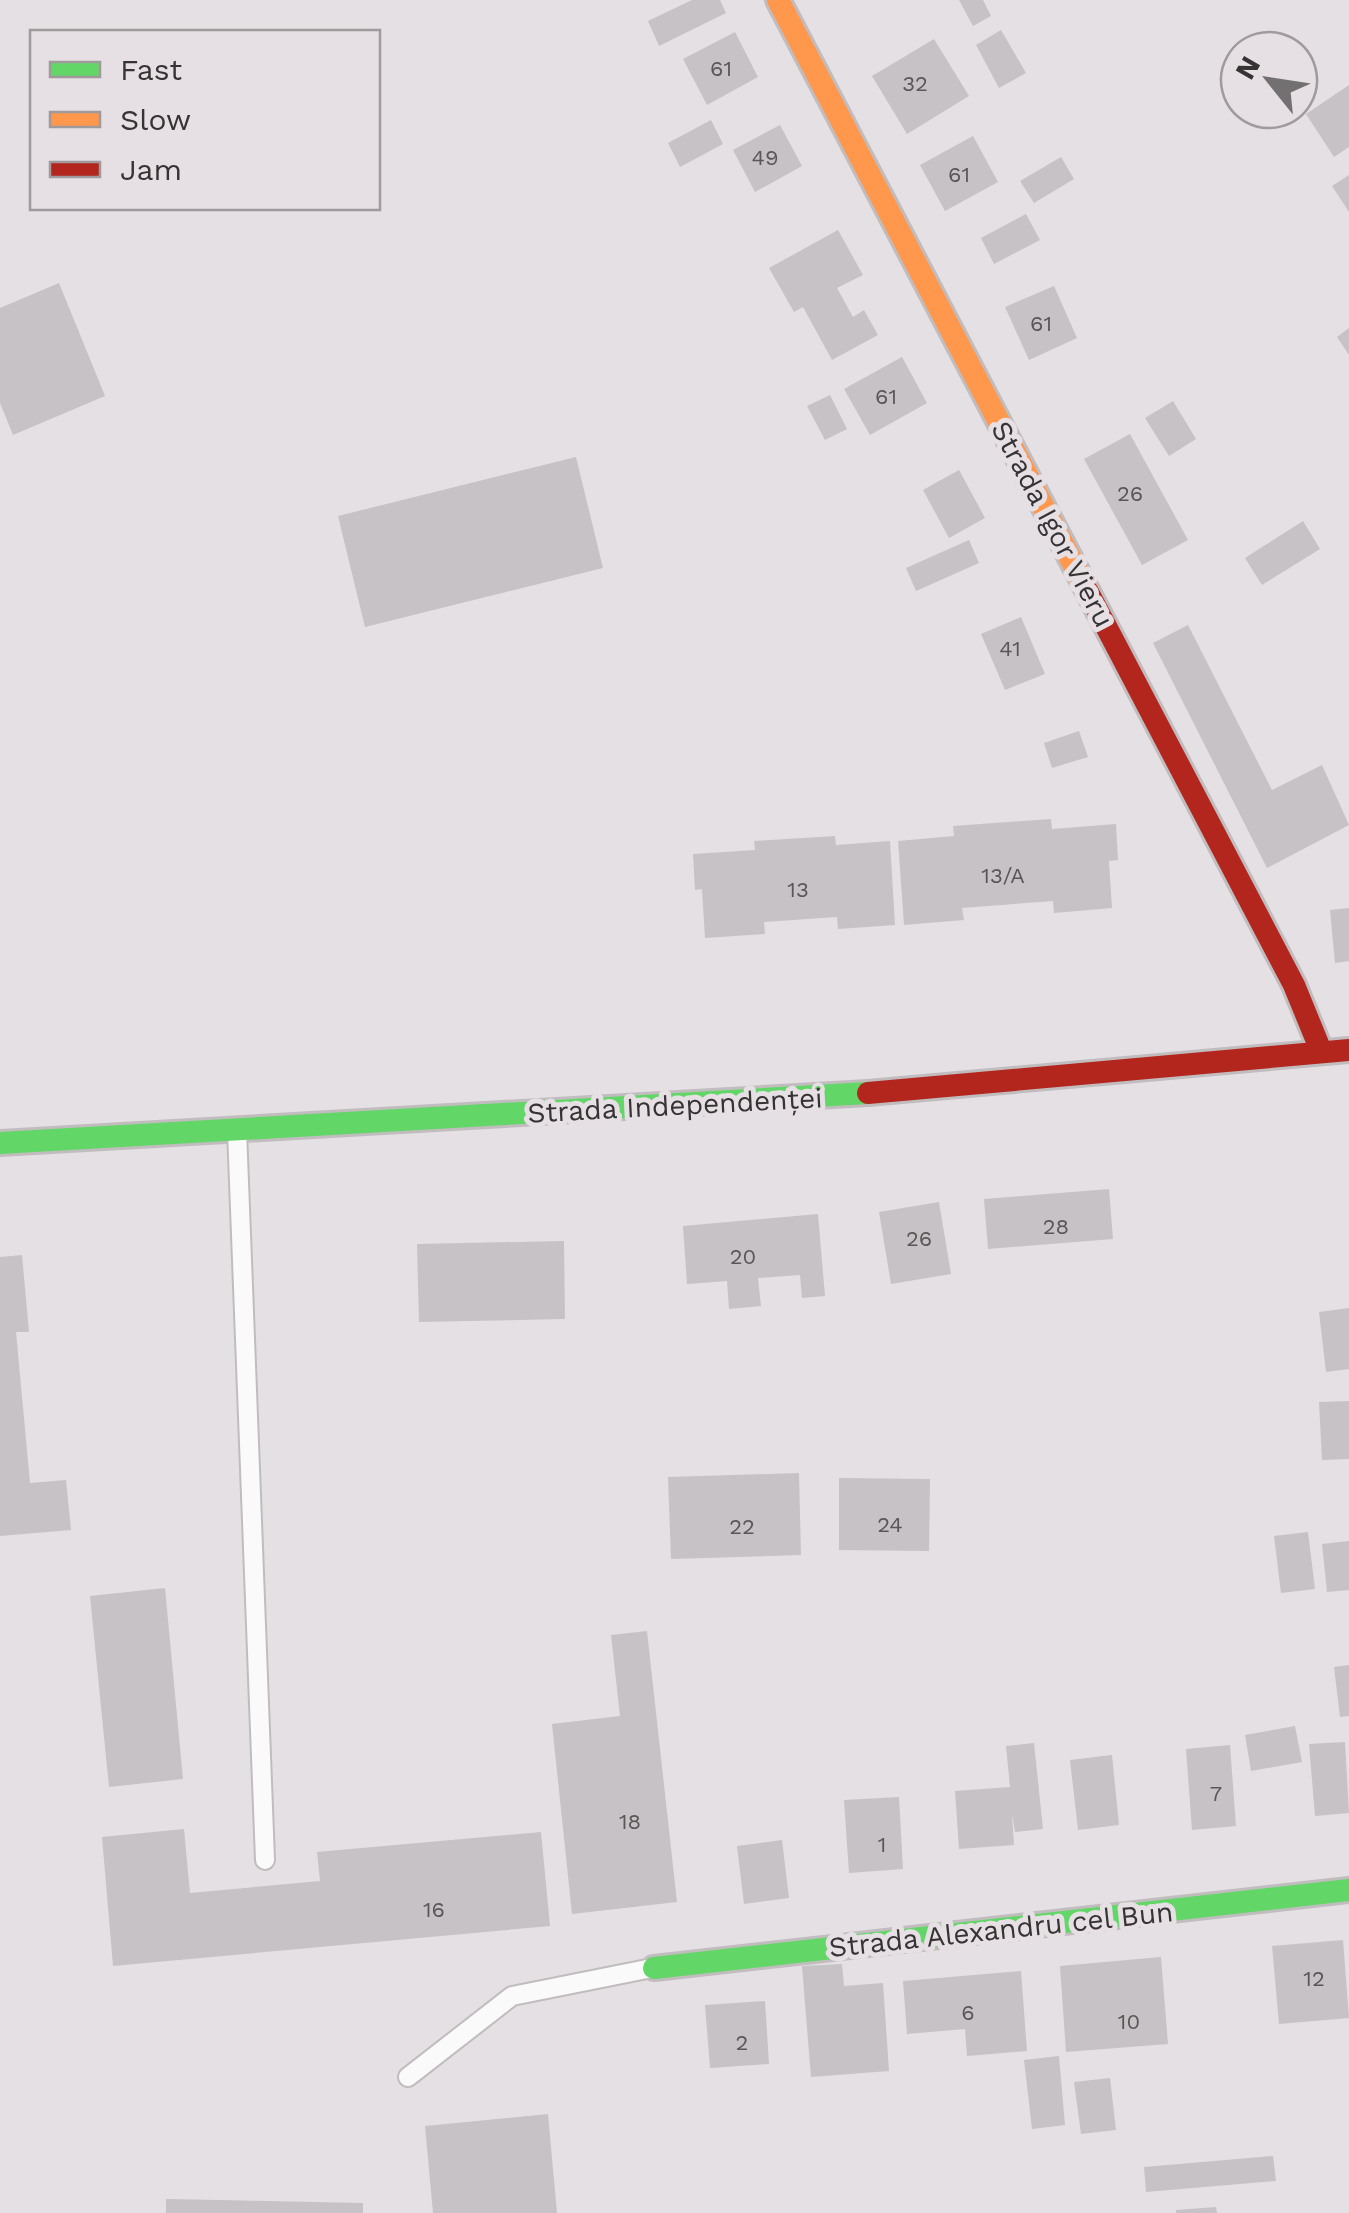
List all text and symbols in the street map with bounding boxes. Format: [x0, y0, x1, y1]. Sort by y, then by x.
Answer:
legend [30, 30, 380, 210]
north arrow [1219, 30, 1319, 130]
text: N [1228, 51, 1267, 85]
text: Fast [120, 52, 183, 87]
house number: 61 [710, 56, 732, 81]
house number: 32 [902, 71, 928, 96]
text: Slow [120, 102, 191, 137]
house number: 49 [751, 145, 779, 170]
text: Jam [120, 152, 182, 187]
house number: 61 [948, 162, 970, 187]
house number: 61 [1030, 311, 1052, 336]
house number: 61 [875, 384, 897, 409]
street label: Strada Igor Vieru [984, 416, 1121, 633]
house number: 26 [1117, 481, 1143, 506]
house number: 41 [999, 636, 1021, 661]
house number: 13/A [981, 863, 1025, 888]
house number: 13 [787, 877, 809, 902]
street label: Strada Independenței [527, 1081, 823, 1130]
house number: 28 [1043, 1214, 1069, 1239]
house number: 26 [906, 1226, 932, 1251]
house number: 20 [730, 1244, 756, 1269]
house number: 24 [877, 1512, 903, 1537]
house number: 22 [729, 1514, 755, 1539]
house number: 7 [1210, 1781, 1222, 1806]
house number: 18 [619, 1809, 641, 1834]
house number: 1 [878, 1832, 886, 1857]
street label: Strada Alexandru cel Bun [827, 1895, 1175, 1964]
house number: 16 [423, 1897, 445, 1922]
house number: 12 [1303, 1966, 1325, 1991]
house number: 6 [961, 2000, 975, 2025]
house number: 10 [1118, 2009, 1140, 2034]
house number: 2 [736, 2030, 748, 2055]

